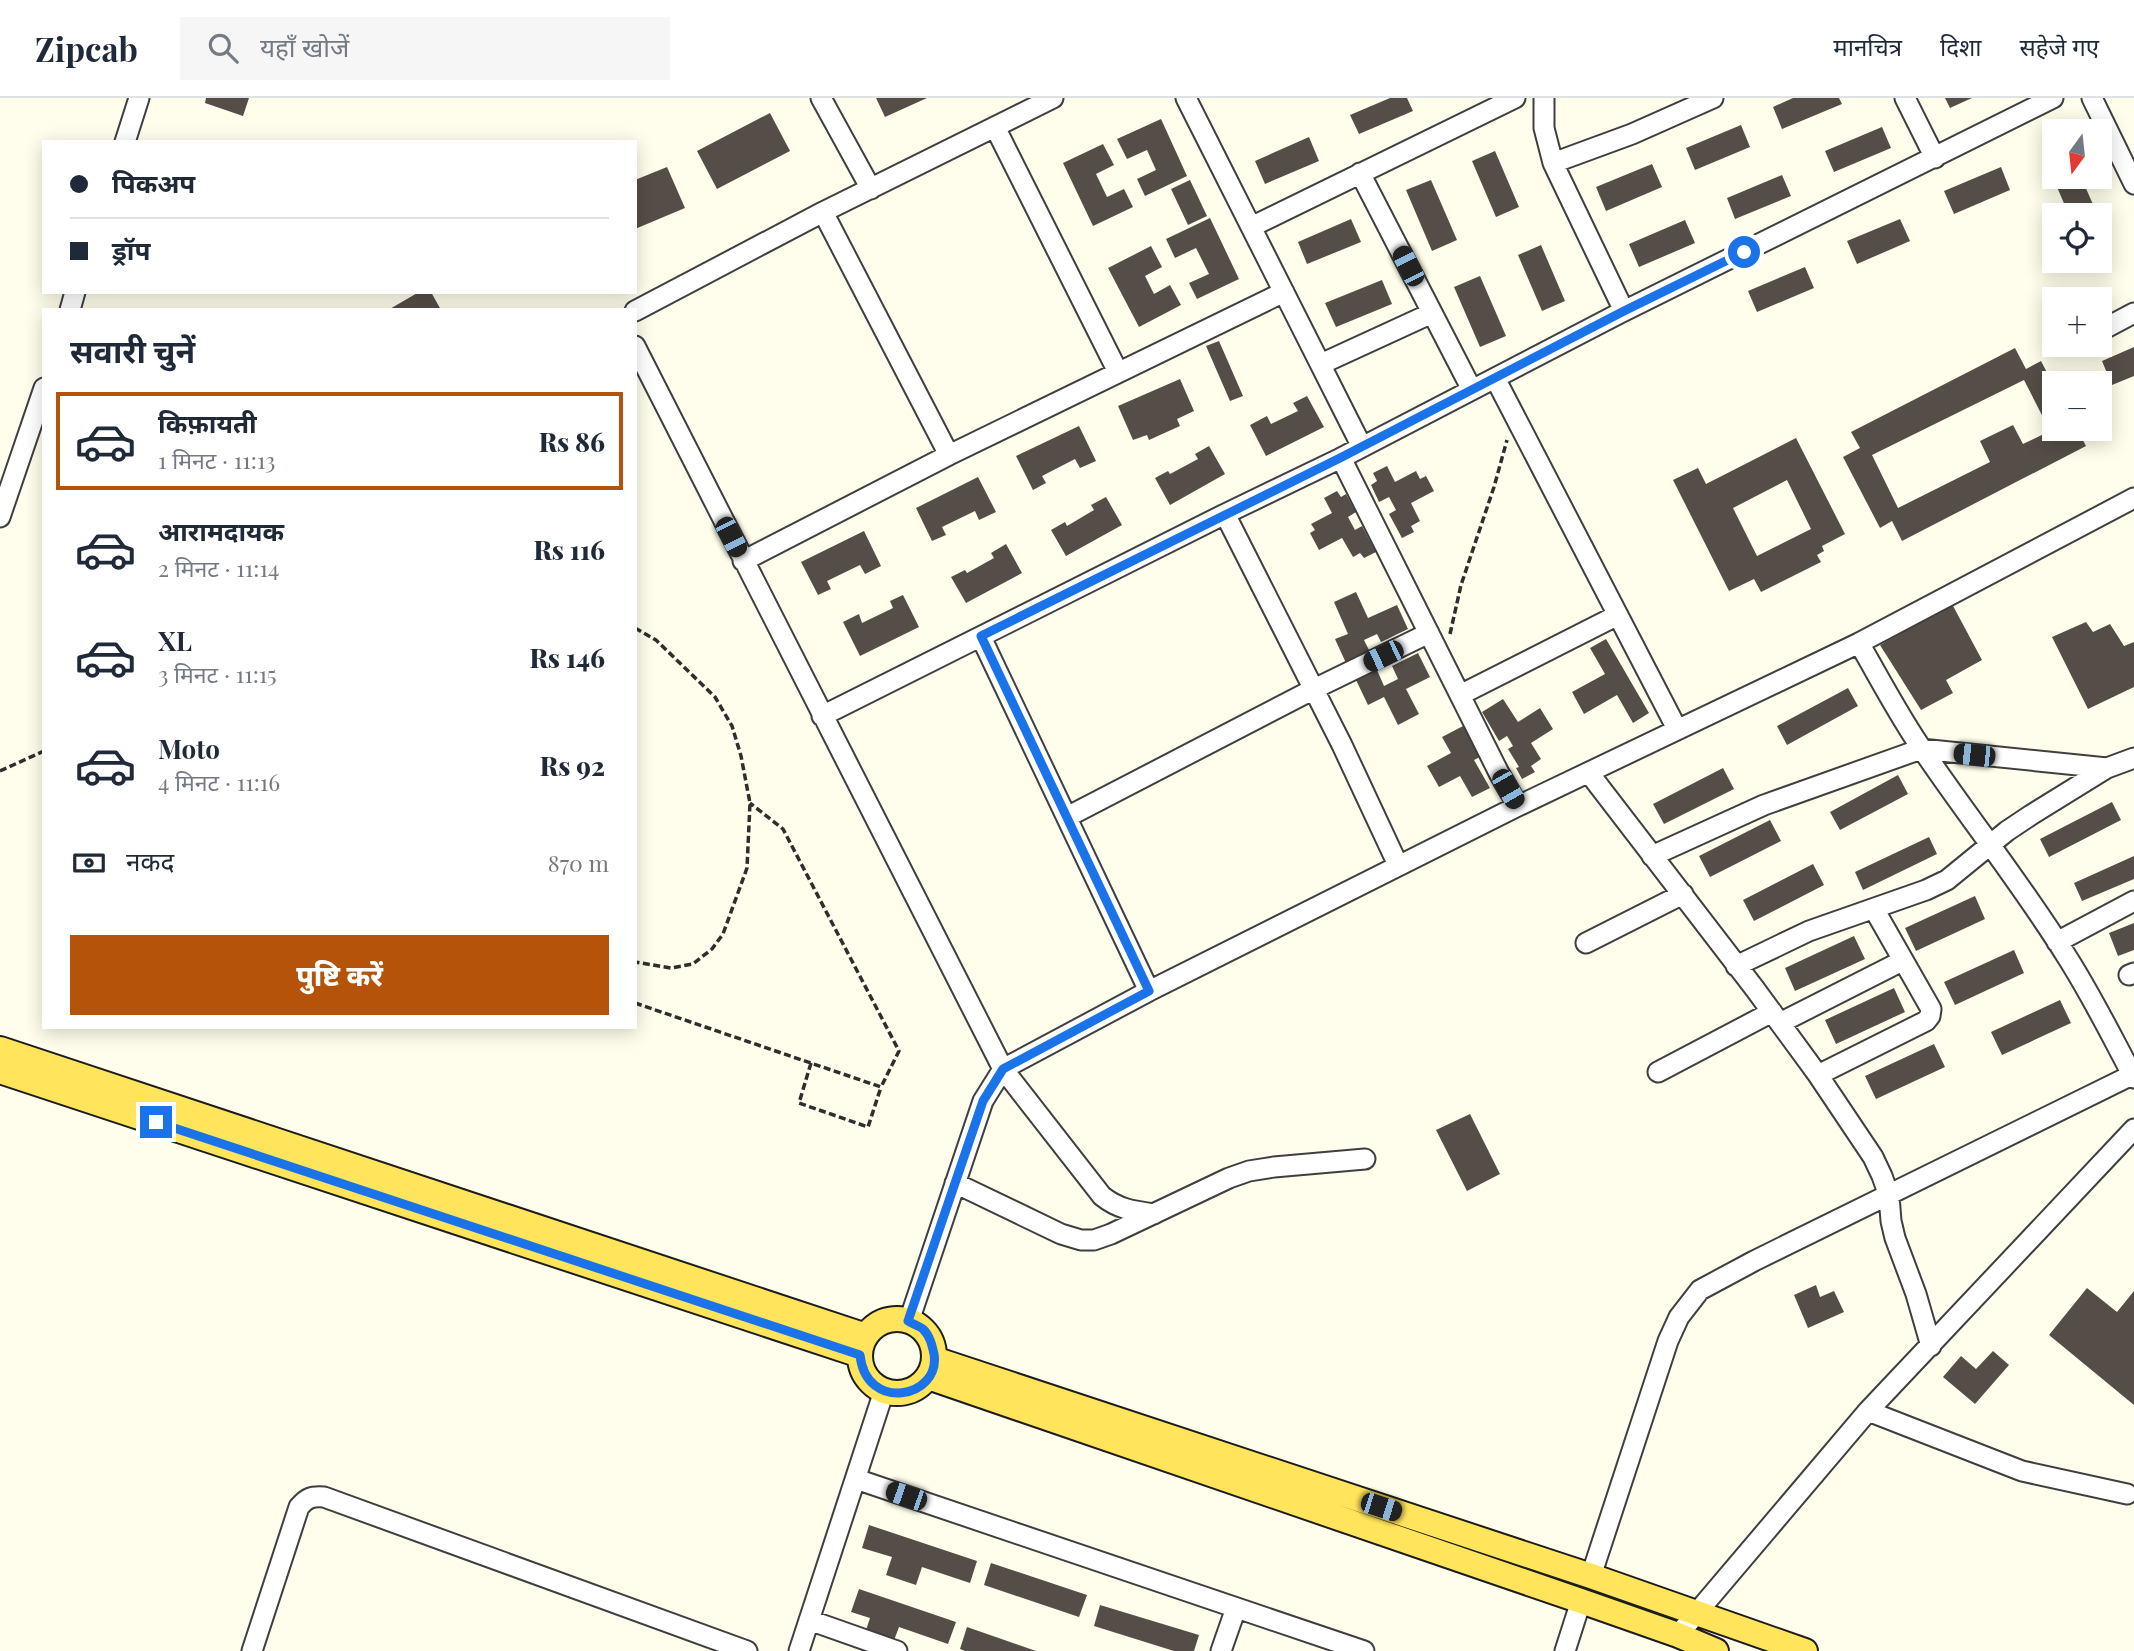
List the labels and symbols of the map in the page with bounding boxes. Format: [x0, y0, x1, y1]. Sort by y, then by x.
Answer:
north arrow [2042, 119, 2112, 189]
route start [1728, 236, 1760, 268]
car [1390, 243, 1427, 289]
car [713, 514, 750, 560]
car [1360, 637, 1407, 675]
car [1953, 742, 1996, 768]
car [1489, 766, 1528, 812]
route end [140, 1106, 172, 1138]
car [883, 1479, 930, 1513]
car [1358, 1491, 1405, 1523]

